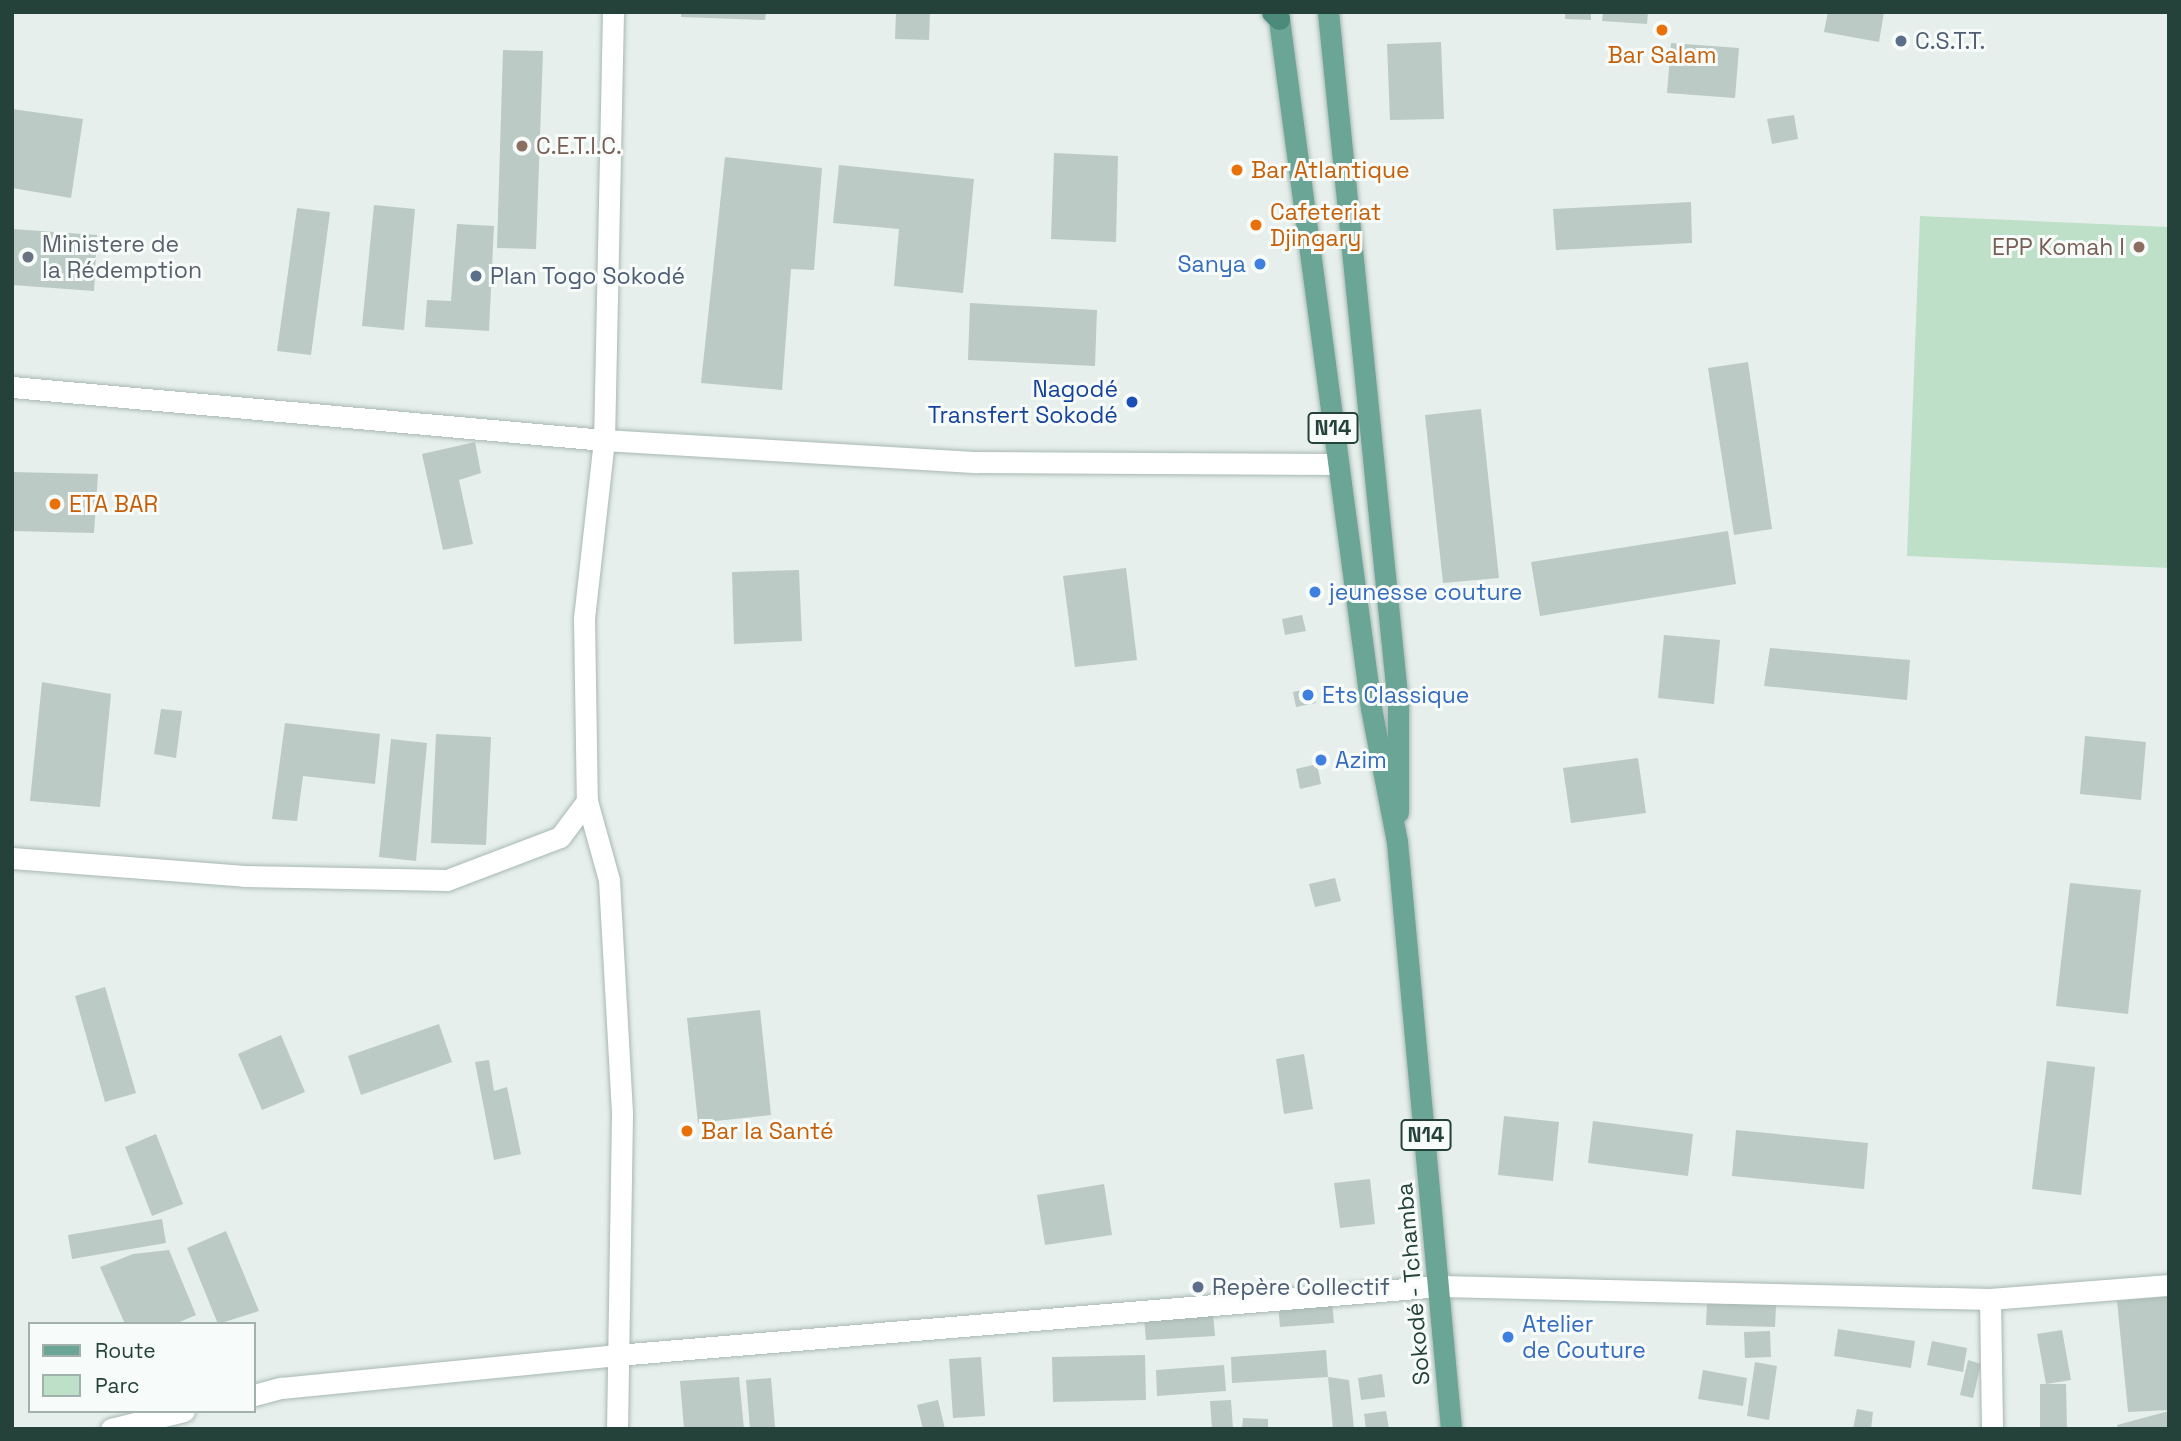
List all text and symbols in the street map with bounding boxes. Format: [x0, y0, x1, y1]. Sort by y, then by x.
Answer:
marker: Bar Salam [1654, 22, 1670, 38]
place label: C.S.T.T. [1915, 27, 1985, 55]
marker: C.S.T.T. [1893, 33, 1909, 49]
place label: Bar Salam [1608, 41, 1716, 69]
place label: C.E.T.I.C. [536, 132, 622, 160]
marker: C.E.T.I.C. [514, 138, 530, 154]
place label: Bar Atlantique [1251, 156, 1410, 184]
marker: Bar Atlantique [1229, 162, 1245, 178]
place label: Cafeteriat Djingary [1270, 198, 1381, 252]
marker: Cafeteriat Djingary [1248, 217, 1264, 233]
place label: Ministere de la Rédemption [42, 230, 202, 284]
place label: EPP Komah I [1992, 233, 2125, 261]
marker: EPP Komah I [2131, 239, 2147, 255]
marker: Ministere de la Rédemption [20, 249, 36, 265]
place label: Sanya [1177, 250, 1246, 278]
marker: Sanya [1252, 256, 1268, 272]
place label: Plan Togo Sokodé [490, 262, 686, 290]
marker: Plan Togo Sokodé [468, 268, 484, 284]
place label: Nagodé Transfert Sokodé [928, 375, 1118, 429]
marker: Nagodé Transfert Sokodé [1124, 394, 1140, 410]
road number: N14 [1307, 410, 1359, 446]
place label: ETA BAR [69, 490, 158, 518]
marker: ETA BAR [47, 496, 63, 512]
place label: jeunesse couture [1329, 578, 1522, 606]
marker: jeunesse couture [1307, 584, 1323, 600]
place label: Ets Classique [1322, 681, 1469, 709]
marker: Ets Classique [1300, 687, 1316, 703]
place label: Azim [1335, 746, 1387, 774]
marker: Azim [1313, 752, 1329, 768]
place label: Bar la Santé [701, 1117, 834, 1145]
road number: N14 [1400, 1118, 1452, 1152]
marker: Bar la Santé [679, 1123, 695, 1139]
street label: Sokodé - Tchamba [1390, 1181, 1436, 1387]
place label: Repère Collectif [1212, 1273, 1390, 1301]
marker: Repère Collectif [1190, 1279, 1206, 1295]
place label: Atelier de Couture [1522, 1310, 1646, 1364]
legend [28, 1322, 256, 1413]
marker: Atelier de Couture [1500, 1329, 1516, 1345]
text: Route [95, 1337, 156, 1364]
text: Parc [95, 1372, 140, 1399]

